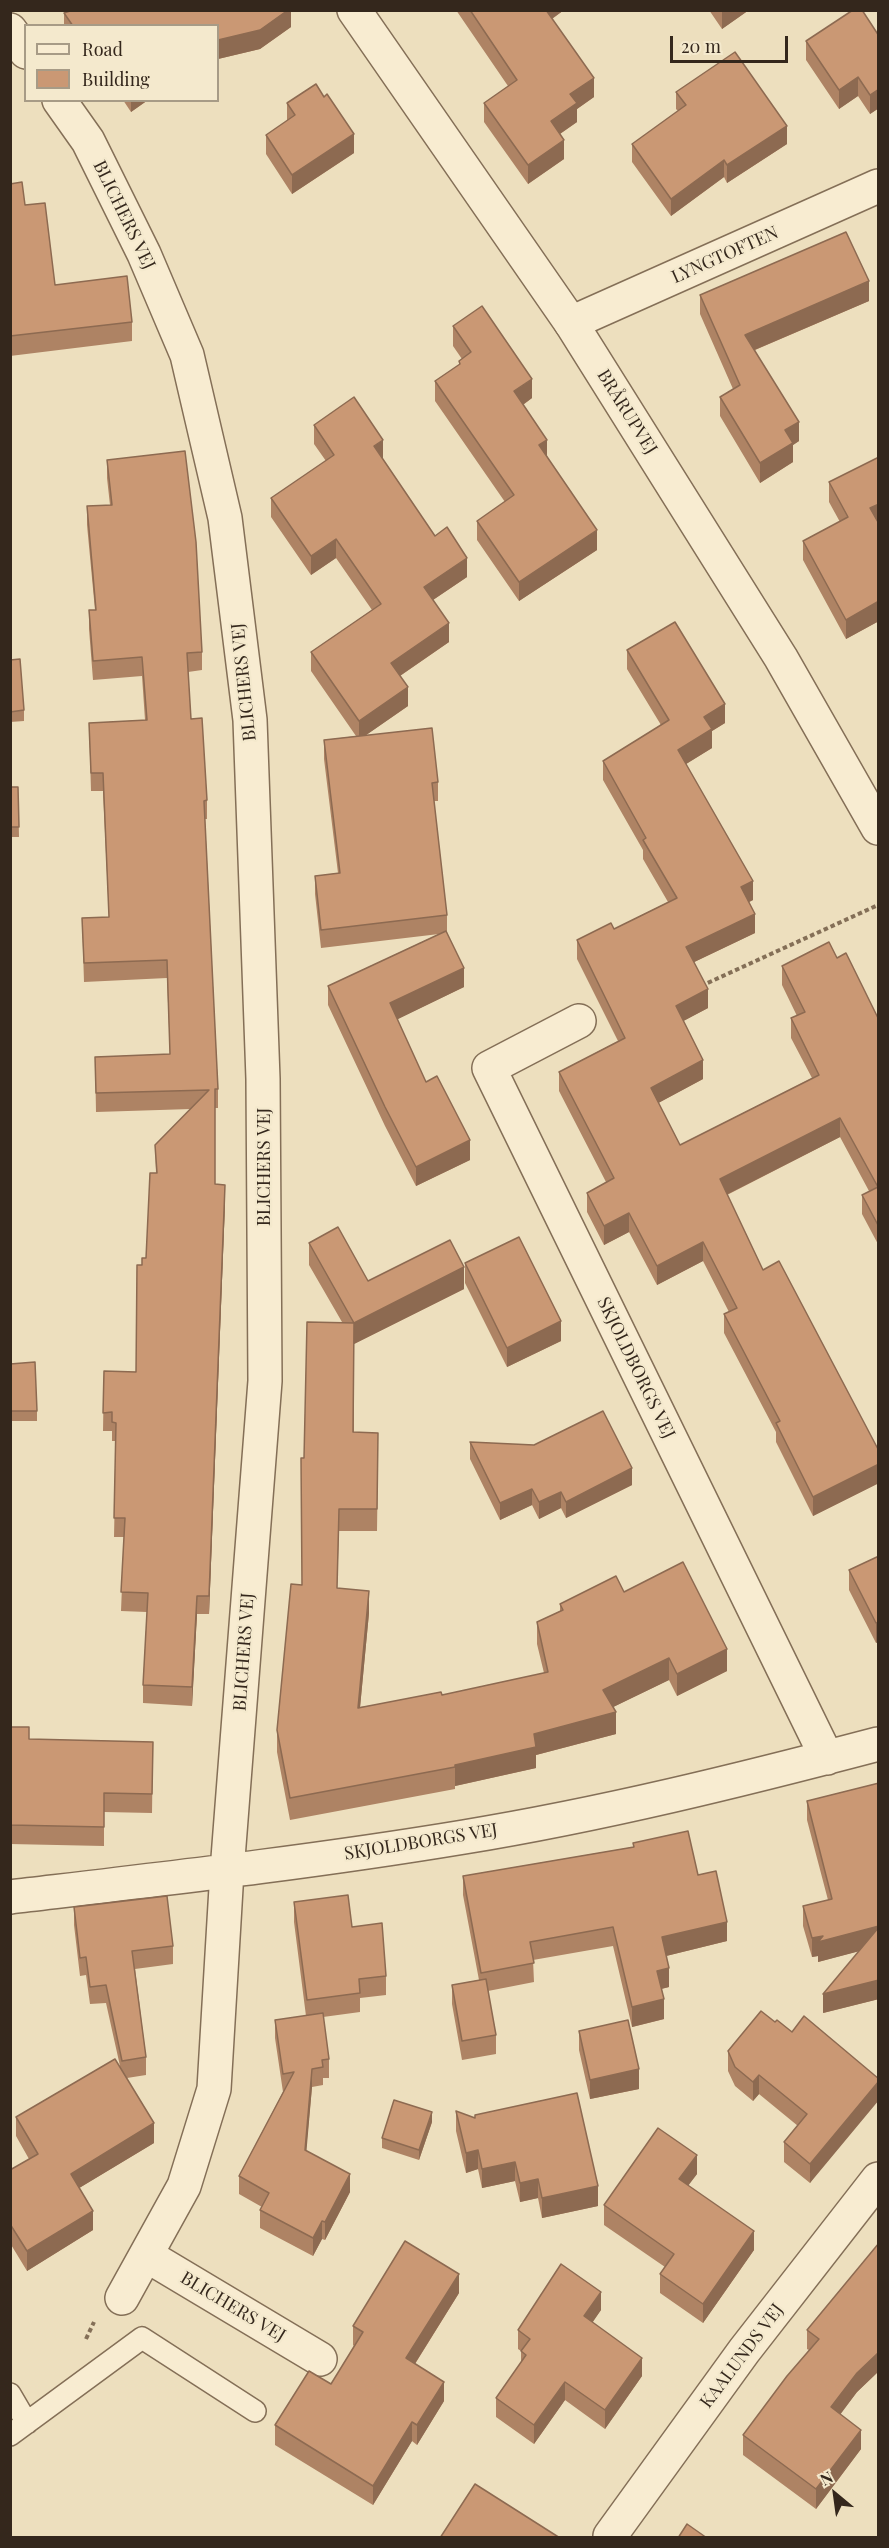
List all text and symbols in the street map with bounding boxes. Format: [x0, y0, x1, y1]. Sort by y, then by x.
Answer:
legend [24, 24, 219, 102]
scale bar [673, 24, 792, 62]
text: 20 m [681, 34, 721, 58]
text: Road [82, 37, 123, 61]
text: Building [82, 67, 150, 91]
street label: BLICHERS VEJ [88, 157, 160, 273]
street label: LYNGTOFTEN [668, 222, 782, 288]
street label: BRÅRUPVEJ [592, 365, 662, 459]
street label: BLICHERS VEJ [227, 622, 261, 742]
street label: BLICHERS VEJ [253, 1108, 275, 1226]
street label: SKJOLDBORGS VEJ [592, 1294, 680, 1442]
street label: BLICHERS VEJ [229, 1592, 259, 1712]
street label: SKJOLDBORGS VEJ [343, 1819, 499, 1865]
street label: BLICHERS VEJ [177, 2267, 289, 2347]
street label: KAALUNDS VEJ [696, 2300, 788, 2412]
north arrow [805, 2464, 865, 2524]
text: N [816, 2466, 836, 2490]

